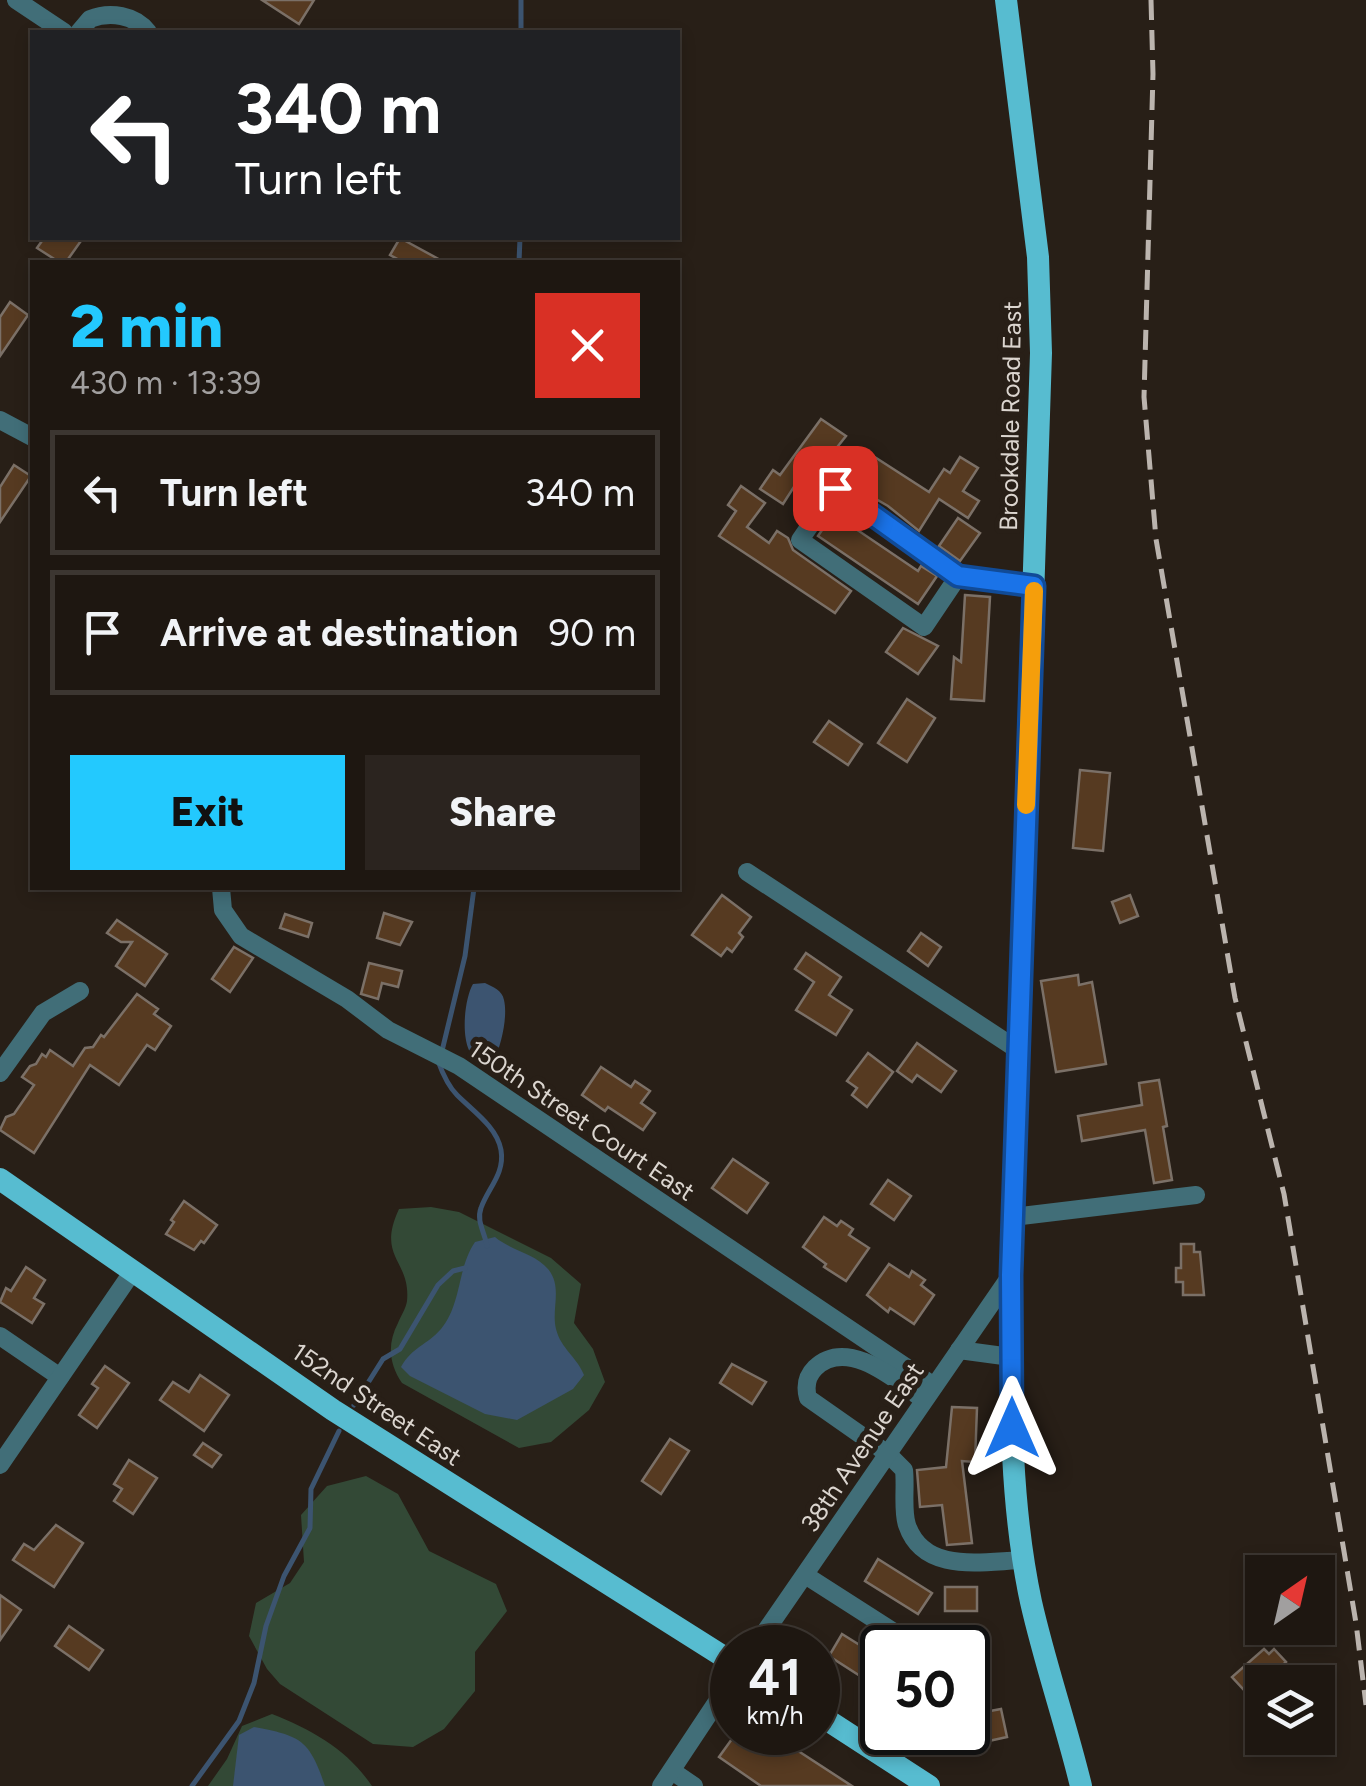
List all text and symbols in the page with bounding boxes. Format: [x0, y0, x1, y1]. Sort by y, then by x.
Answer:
text: 340 m [235, 66, 441, 151]
icon: left [70, 70, 200, 200]
text: Turn left [235, 151, 402, 205]
text: 2 min [70, 290, 223, 362]
button: close [535, 293, 640, 398]
street label: Brookdale Road East [993, 301, 1027, 531]
text: 430 m · 13:39 [70, 364, 261, 402]
pin [793, 446, 878, 531]
icon: arrive [808, 461, 863, 516]
icon: left [75, 465, 130, 520]
text: Turn left [160, 470, 308, 516]
text: 340 m [525, 470, 635, 516]
icon: arrive [75, 605, 130, 660]
text: Arrive at destination [160, 610, 518, 656]
text: 90 m [548, 610, 636, 656]
button: Exit [70, 755, 345, 870]
button: Share [365, 755, 640, 870]
street label: 150th Street Court East [463, 1033, 701, 1207]
street label: 152nd Street East [286, 1336, 468, 1472]
street label: 38th Avenue East [794, 1357, 930, 1537]
position arrow [960, 1376, 1064, 1480]
north arrow [1245, 1555, 1335, 1645]
map controls [1245, 1555, 1335, 1755]
speed limit sign: 50 [860, 1625, 990, 1755]
text: 41 [749, 1647, 801, 1708]
button: layers [1245, 1665, 1335, 1755]
text: km/h [746, 1700, 804, 1730]

